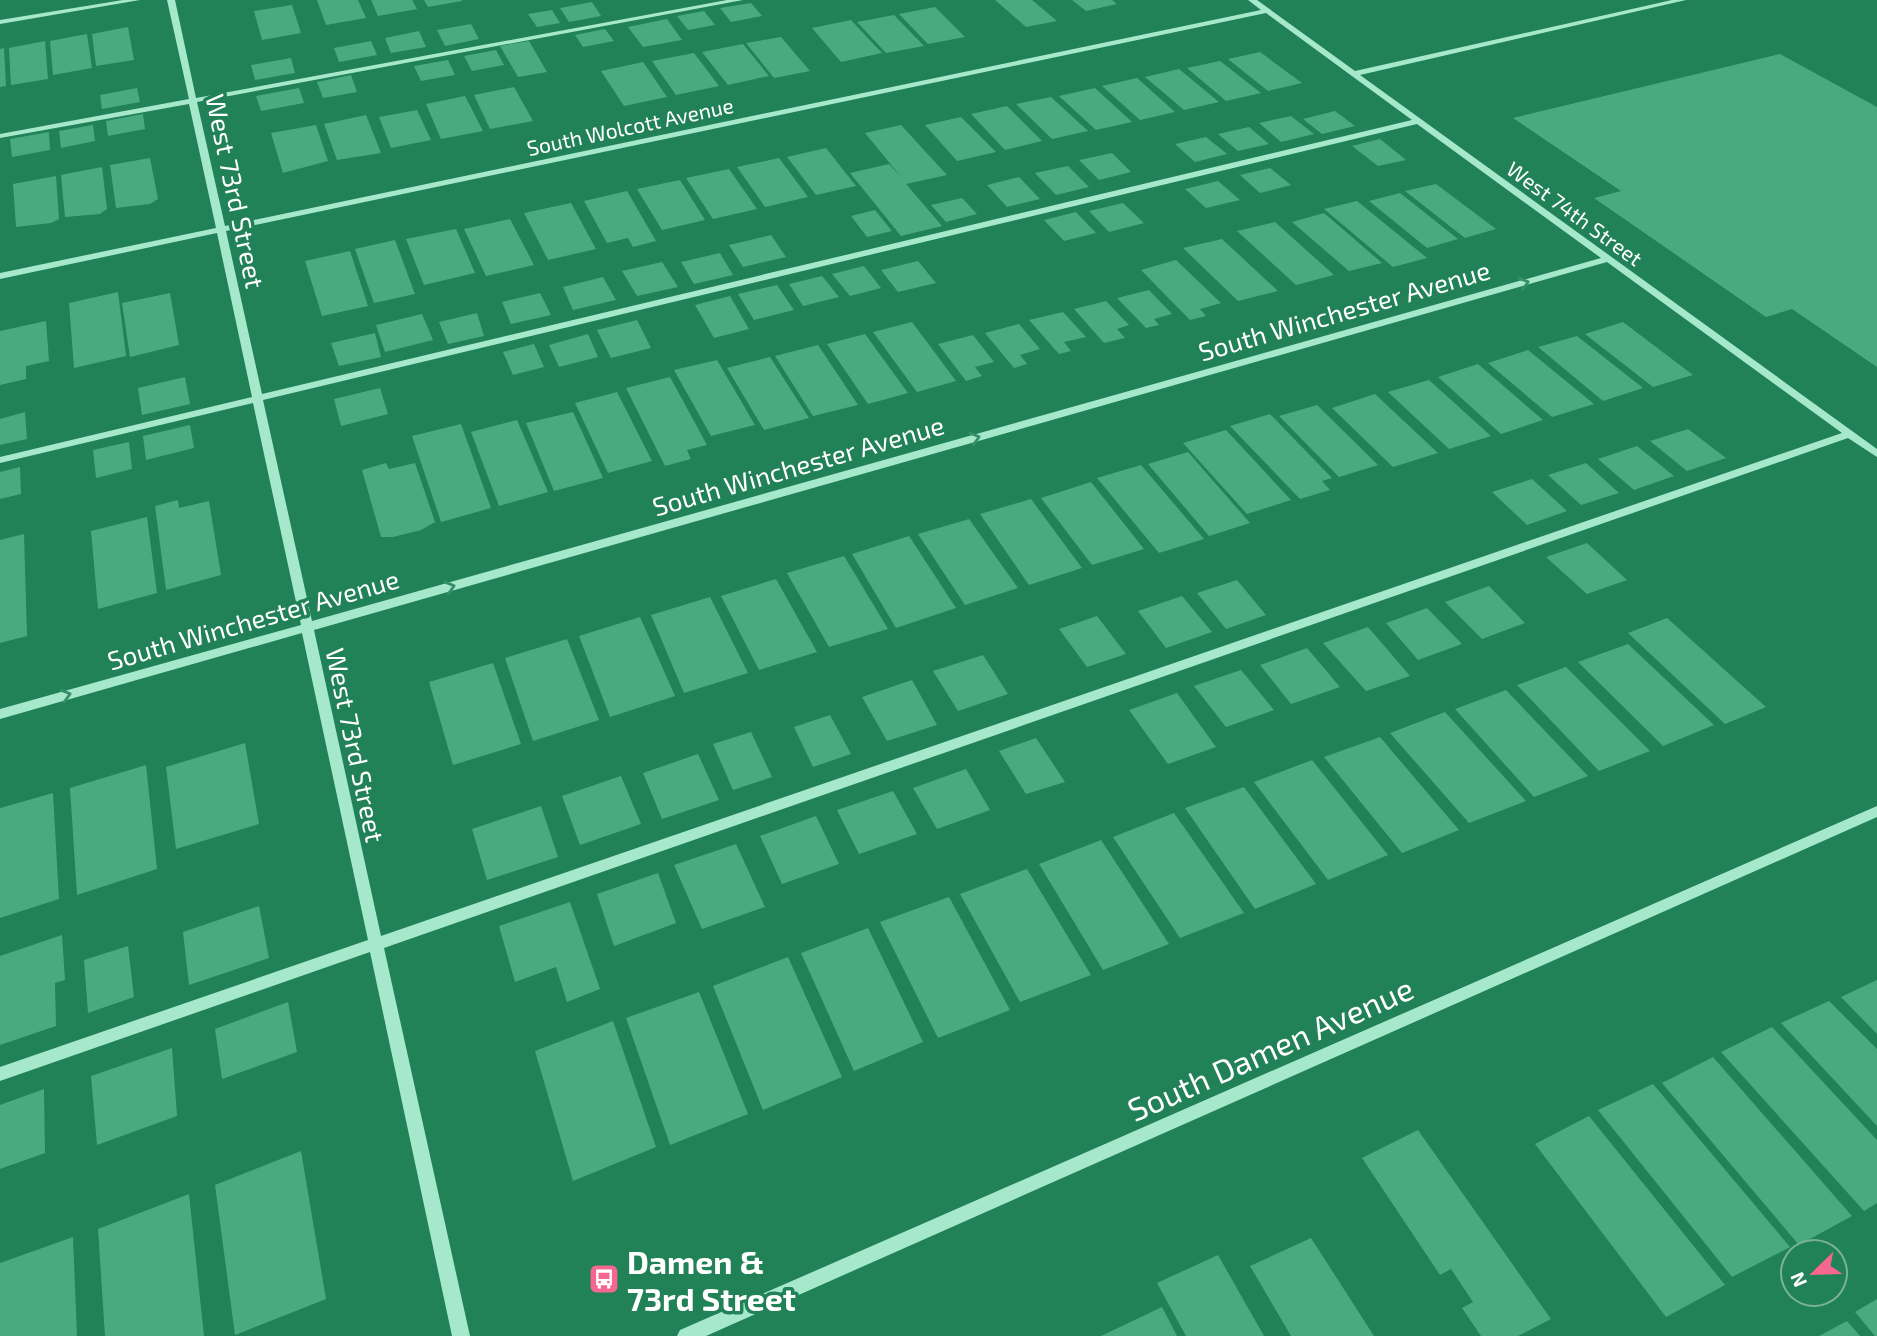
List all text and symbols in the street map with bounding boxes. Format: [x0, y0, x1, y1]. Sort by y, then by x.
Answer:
street label: West 73rd Street [200, 91, 272, 291]
street label: South Wolcott Avenue [524, 92, 736, 160]
street label: West 74th Street [1502, 156, 1648, 270]
street label: South Winchester Avenue [1195, 253, 1493, 367]
one-way arrow [1518, 276, 1530, 291]
street label: South Winchester Avenue [649, 408, 947, 522]
one-way arrow [969, 432, 981, 446]
street label: South Winchester Avenue [104, 562, 402, 676]
one-way arrow [443, 581, 455, 595]
street label: West 73rd Street [320, 645, 392, 845]
one-way arrow [59, 689, 71, 704]
street label: South Damen Avenue [1121, 968, 1419, 1128]
north arrow [1779, 1238, 1849, 1308]
place label: Damen & 73rd Street [627, 1242, 796, 1317]
bus stop icon: Damen & 73rd Street [587, 1262, 621, 1296]
text: N [1785, 1269, 1811, 1291]

